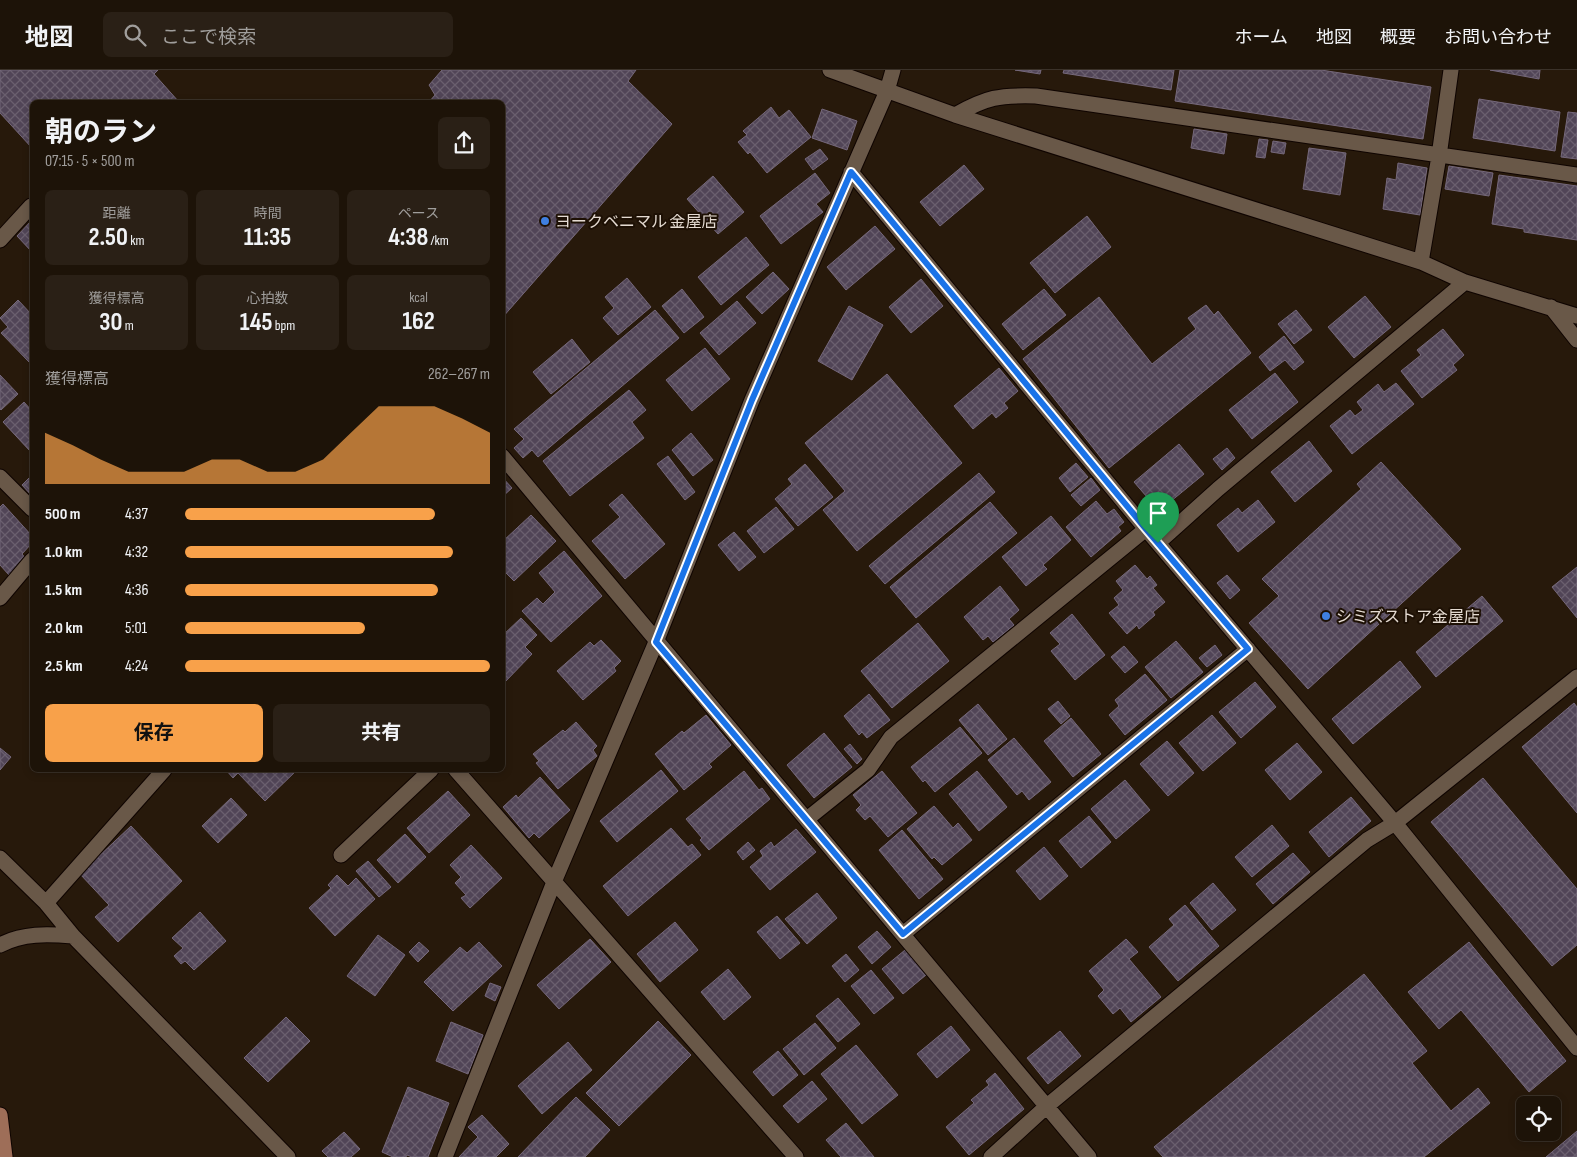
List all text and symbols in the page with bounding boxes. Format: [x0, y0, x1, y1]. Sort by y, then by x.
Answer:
search box [103, 12, 453, 57]
icon: search [121, 21, 149, 49]
text: 地図 [25, 23, 73, 52]
text: ここで検索 [161, 26, 256, 49]
text: ホーム [1235, 27, 1288, 48]
text: 地図 [1316, 27, 1352, 48]
text: 概要 [1380, 27, 1416, 48]
text: お問い合わせ [1444, 27, 1552, 48]
text: 朝のラン [45, 116, 157, 149]
button: share [438, 117, 490, 169]
text: 07:15 · 5 × 500 m [45, 152, 135, 171]
text: 距離 [103, 205, 131, 222]
text: 時間 [254, 205, 282, 222]
text: ペース [398, 205, 439, 222]
place label: ヨークベニマル 金屋店 [555, 213, 718, 232]
marker: ヨークベニマル 金屋店 [539, 215, 551, 227]
text: 2.50 [88, 222, 128, 253]
text: 11:35 [244, 222, 291, 253]
text: 4:38 [388, 222, 428, 253]
text: km [128, 232, 145, 249]
text: /km [428, 232, 449, 249]
text: kcal [409, 289, 428, 306]
text: 獲得標高 [89, 290, 145, 307]
text: 心拍数 [247, 290, 289, 307]
text: 162 [402, 306, 435, 337]
text: 30 [99, 307, 122, 338]
text: 145 [240, 307, 272, 338]
text: m [122, 317, 134, 334]
text: bpm [272, 317, 295, 334]
text: 262–267 m [428, 365, 490, 384]
text: 獲得標高 [45, 370, 109, 389]
pin [1137, 492, 1179, 543]
icon: arrive [1144, 499, 1172, 527]
text: 500 m [45, 505, 80, 524]
text: 4:37 [125, 505, 148, 524]
text: 1.0 km [45, 543, 82, 562]
text: 4:32 [125, 543, 148, 562]
text: 1.5 km [45, 581, 82, 600]
text: 4:36 [125, 581, 148, 600]
place label: シミズストア金屋店 [1336, 608, 1480, 627]
marker: シミズストア金屋店 [1320, 610, 1332, 622]
text: 2.0 km [45, 619, 83, 638]
text: 5:01 [125, 619, 147, 638]
text: 2.5 km [45, 657, 83, 676]
text: 4:24 [125, 657, 148, 676]
button: 保存 [45, 704, 263, 762]
button: 共有 [273, 704, 490, 762]
map controls [1516, 1096, 1561, 1141]
button: locate [1516, 1096, 1561, 1141]

